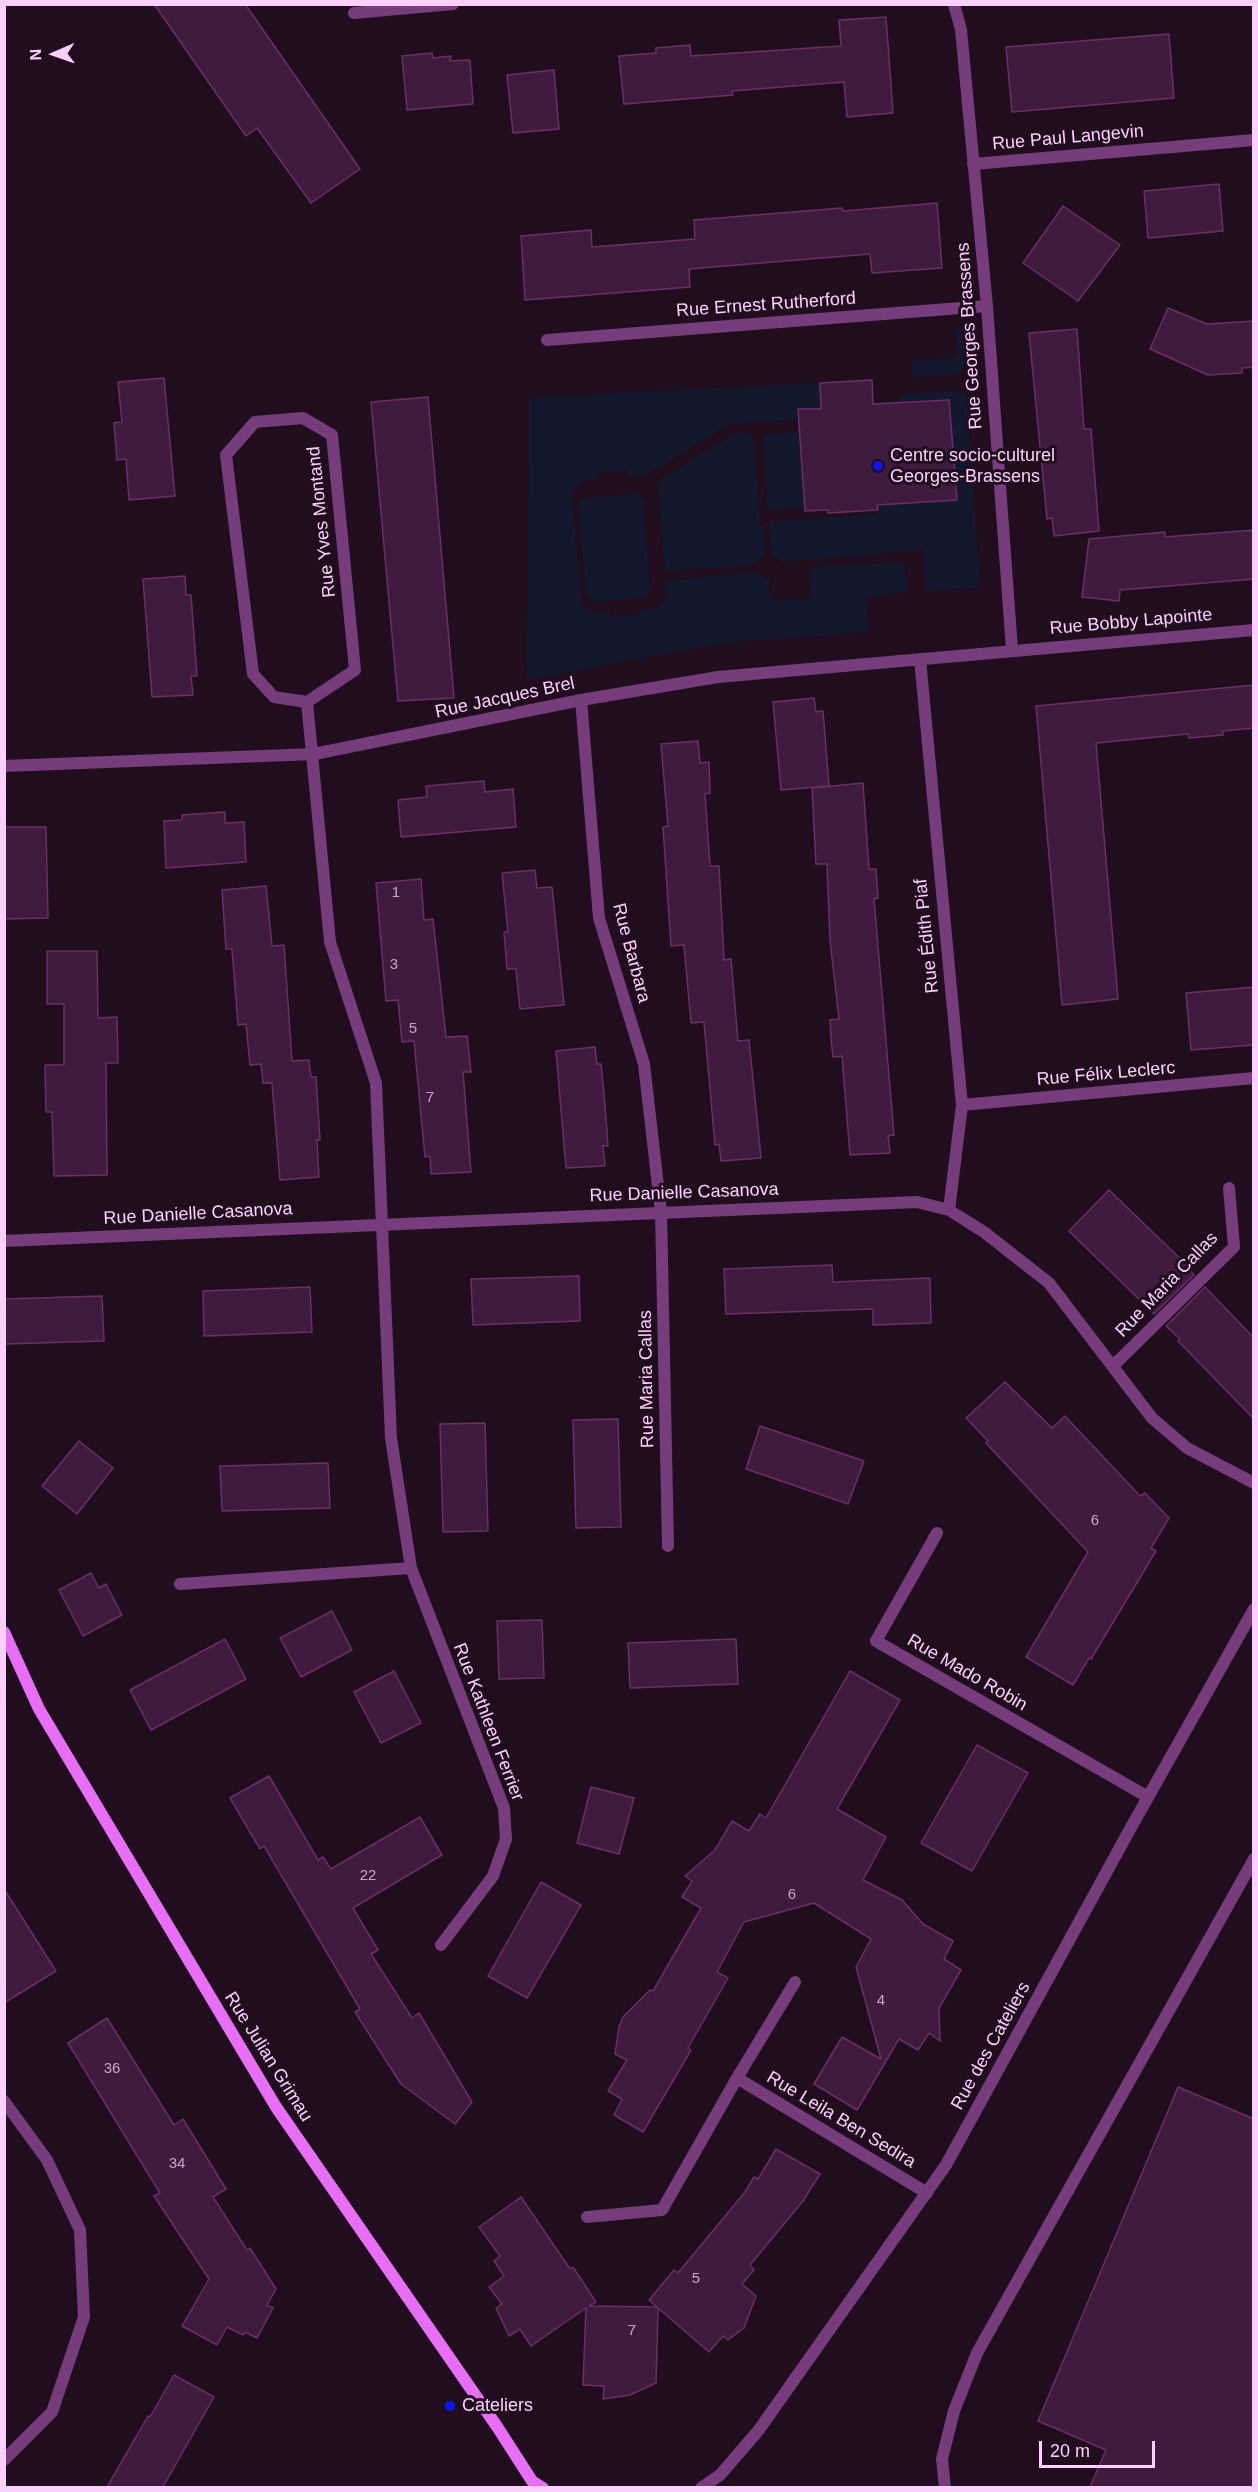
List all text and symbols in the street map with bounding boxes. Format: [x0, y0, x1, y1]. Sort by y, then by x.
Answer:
north arrow [24, 24, 84, 84]
text: N [27, 49, 44, 61]
street label: Rue Paul Langevin [991, 121, 1145, 155]
street label: Rue Georges Brassens [953, 242, 987, 430]
street label: Rue Ernest Rutherford [675, 288, 857, 322]
street label: Rue Yves Montand [303, 445, 341, 599]
place label: Centre socio-culturel Georges-Brassens [890, 445, 1055, 488]
marker: Centre socio-culturel Georges-Brassens [871, 459, 885, 473]
street label: Rue Bobby Lapointe [1049, 604, 1213, 640]
street label: Rue Jacques Brel [433, 673, 577, 723]
street label: Rue Édith Piaf [910, 878, 944, 994]
house number: 1 [392, 884, 400, 902]
street label: Rue Barbara [607, 901, 655, 1005]
house number: 3 [390, 956, 398, 974]
house number: 5 [409, 1020, 417, 1038]
street label: Rue Félix Leclerc [1036, 1057, 1176, 1091]
house number: 7 [426, 1089, 434, 1107]
street label: Rue Danielle Casanova [589, 1179, 779, 1207]
street label: Rue Danielle Casanova [103, 1198, 293, 1230]
street label: Rue Maria Callas [1111, 1228, 1223, 1342]
street label: Rue Maria Callas [635, 1310, 659, 1448]
house number: 6 [1091, 1512, 1099, 1530]
street label: Rue Mado Robin [903, 1630, 1031, 1716]
street label: Rue Kathleen Ferrier [448, 1640, 528, 1804]
house number: 22 [360, 1867, 376, 1885]
house number: 6 [788, 1886, 796, 1904]
street label: Rue des Cateliers [947, 1978, 1035, 2114]
street label: Rue Julian Grimau [219, 1988, 317, 2126]
house number: 4 [877, 1992, 885, 2010]
house number: 36 [104, 2060, 120, 2078]
street label: Rue Leila Ben Sedira [763, 2067, 919, 2173]
house number: 34 [169, 2155, 185, 2173]
house number: 5 [692, 2270, 700, 2288]
house number: 7 [628, 2322, 636, 2340]
place label: Cateliers [462, 2395, 533, 2417]
marker: Cateliers [443, 2399, 457, 2413]
scale bar [1042, 2429, 1158, 2467]
text: 20 m [1050, 2441, 1090, 2461]

